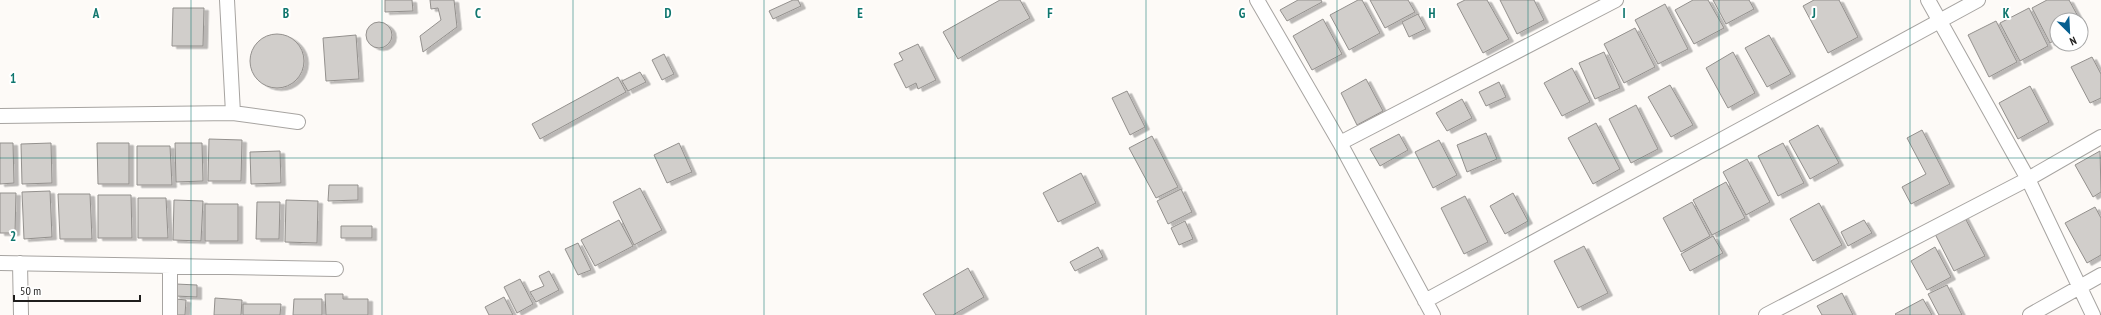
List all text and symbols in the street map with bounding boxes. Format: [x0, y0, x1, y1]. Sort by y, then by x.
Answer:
text: A [92, 5, 100, 22]
text: B [283, 5, 289, 22]
text: C [475, 5, 481, 22]
text: D [665, 5, 672, 22]
text: E [857, 5, 863, 22]
text: F [1047, 5, 1053, 22]
text: G [1239, 5, 1246, 22]
text: H [1429, 5, 1436, 22]
text: I [1622, 5, 1626, 22]
text: J [1811, 5, 1816, 22]
text: K [2003, 5, 2010, 22]
north arrow [2049, 12, 2089, 52]
text: N [2067, 34, 2079, 49]
text: 1 [10, 70, 16, 87]
text: 2 [10, 228, 16, 245]
scale bar [14, 277, 140, 303]
text: 50 m [20, 283, 41, 298]

